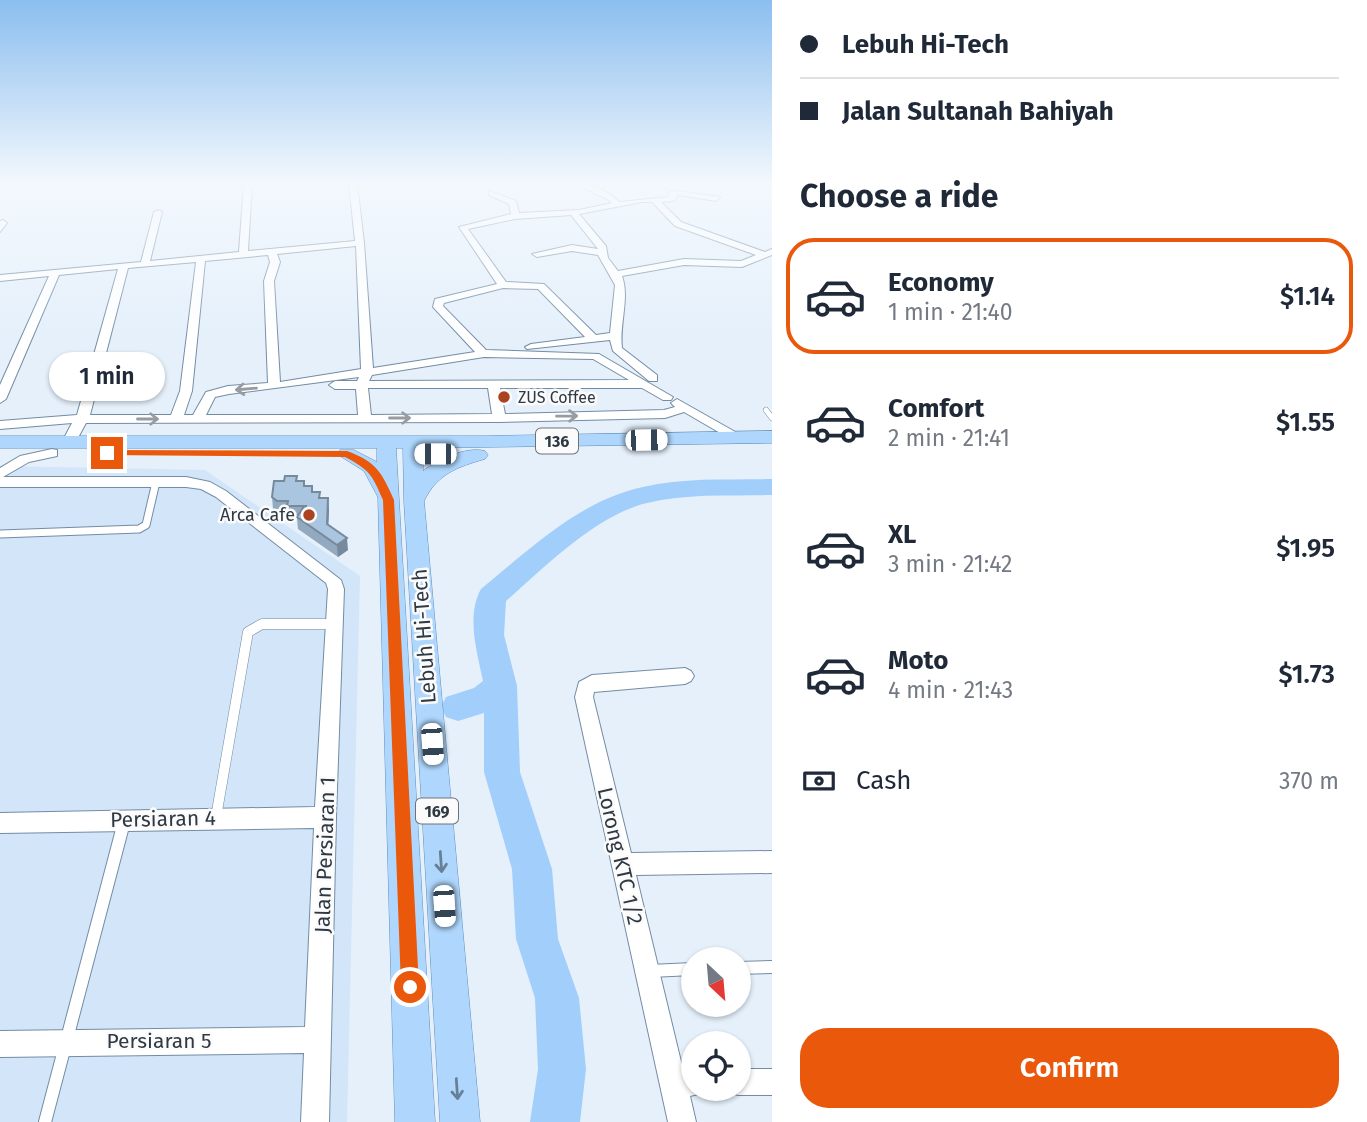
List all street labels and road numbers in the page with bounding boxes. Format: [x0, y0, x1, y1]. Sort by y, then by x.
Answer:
road number: 136 [536, 428, 578, 454]
street label: Lebuh Hi-Tech [406, 568, 442, 704]
street label: Jalan Persiaran 1 [309, 776, 341, 934]
street label: Lorong KTC 1/2 [592, 785, 648, 927]
road number: 169 [416, 798, 458, 824]
street label: Persiaran 4 [110, 805, 216, 833]
street label: Persiaran 5 [106, 1028, 212, 1054]

